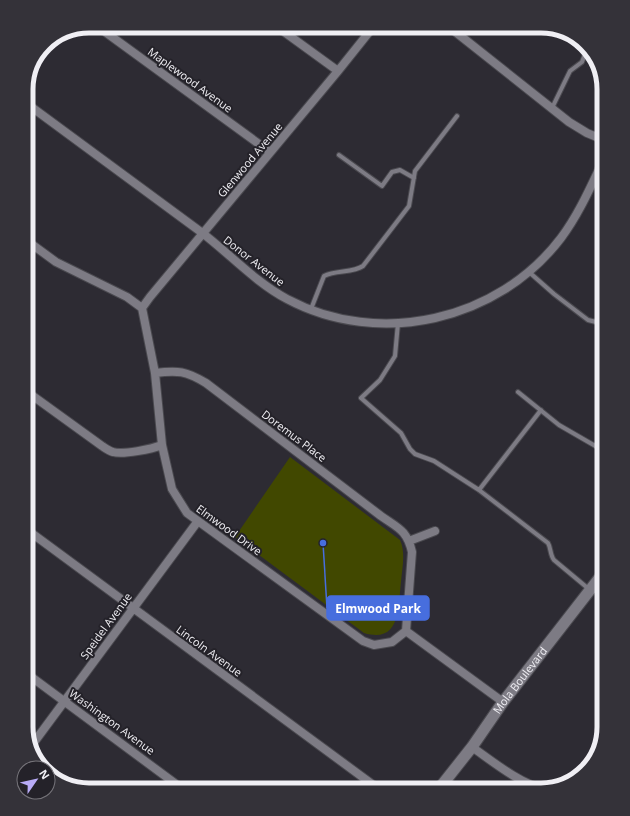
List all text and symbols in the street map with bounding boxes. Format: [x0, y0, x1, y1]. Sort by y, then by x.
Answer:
street label: Maplewood Avenue [145, 44, 236, 115]
street label: Glenwood Avenue [214, 119, 285, 200]
street label: Donor Avenue [221, 232, 288, 289]
street label: Doremus Place [259, 406, 330, 465]
street label: Elmwood Drive [194, 501, 265, 558]
street label: Speidel Avenue [76, 590, 135, 662]
callout: Elmwood Park [327, 596, 429, 620]
text: Elmwood Park [335, 600, 421, 617]
street label: Lincoln Avenue [173, 622, 245, 680]
street label: Mola Boulevard [489, 644, 550, 716]
street label: Washington Avenue [67, 685, 158, 758]
north arrow [16, 760, 56, 800]
text: N [36, 766, 53, 782]

